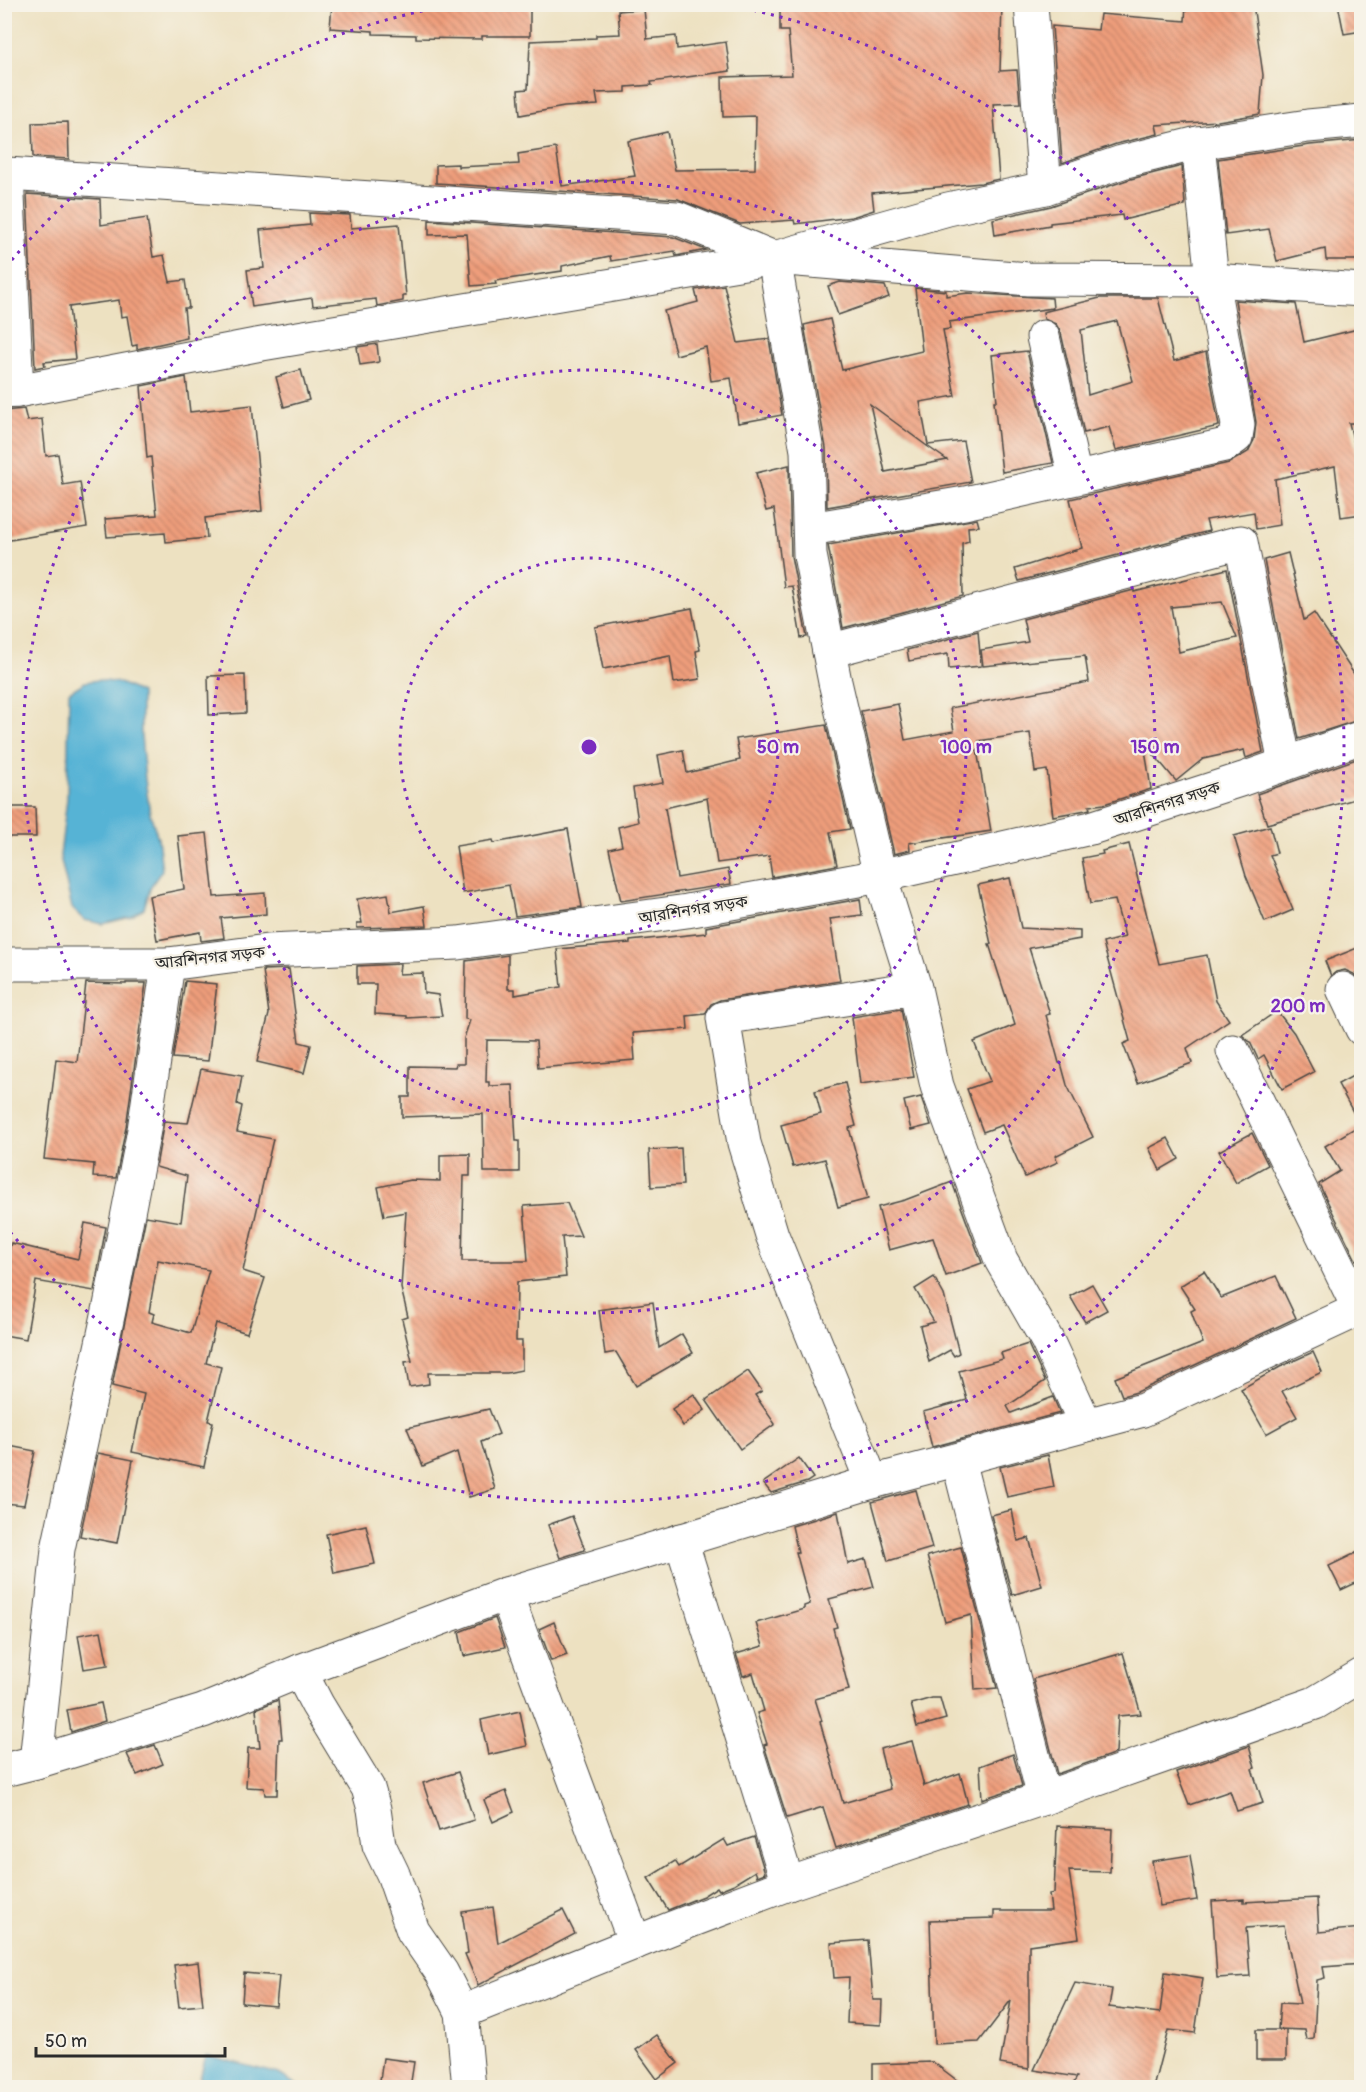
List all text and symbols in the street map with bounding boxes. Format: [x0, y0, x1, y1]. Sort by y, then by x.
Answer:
text: 50 m [757, 736, 799, 759]
text: 100 m [940, 736, 992, 759]
text: 150 m [1131, 736, 1180, 759]
centre of rings [579, 737, 599, 757]
street label: আরশিনগর সড়ক [1111, 777, 1224, 831]
street label: আরশিনগর সড়ক [636, 891, 750, 929]
street label: আরশিনগর সড়ক [153, 942, 267, 974]
text: 200 m [1271, 995, 1325, 1018]
scale bar [36, 2020, 225, 2058]
text: 50 m [45, 2030, 87, 2053]

